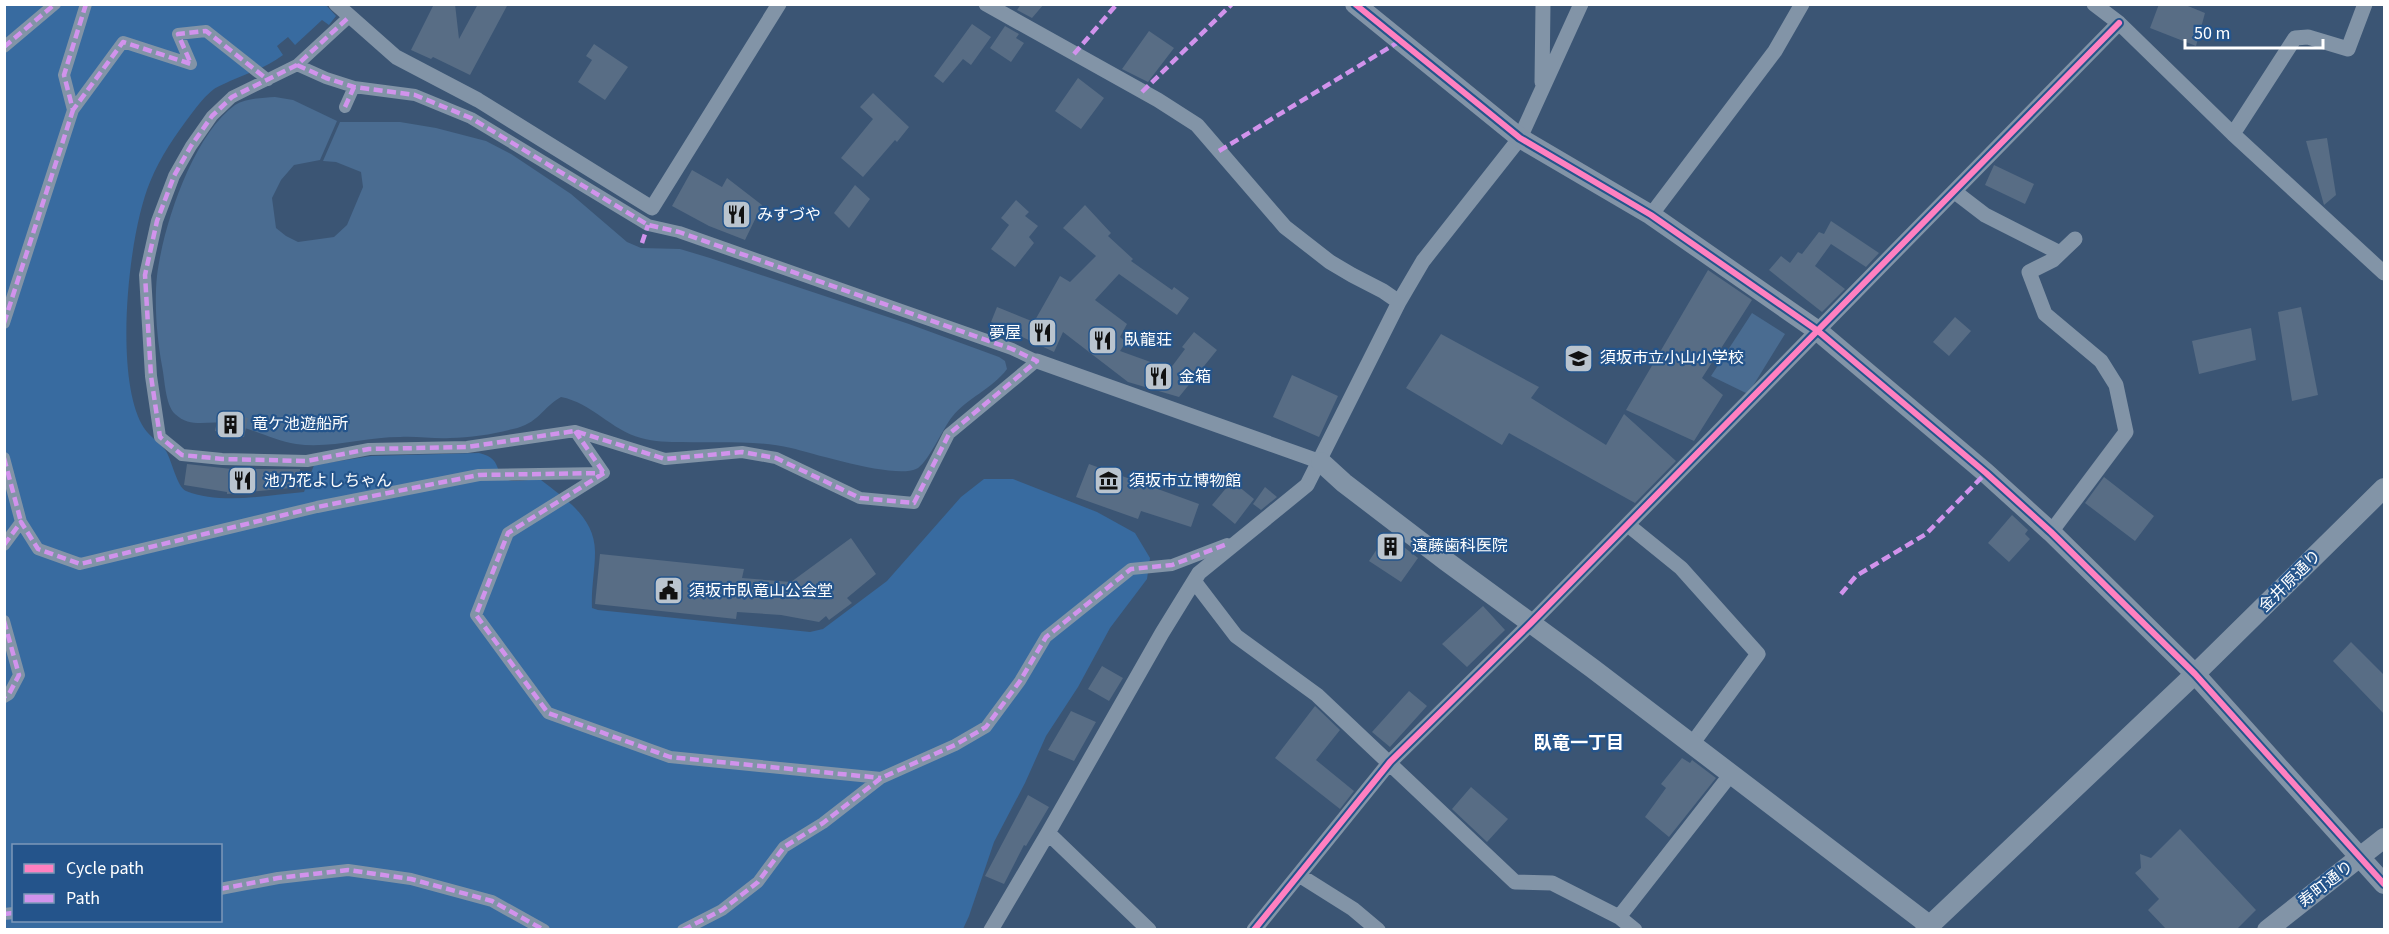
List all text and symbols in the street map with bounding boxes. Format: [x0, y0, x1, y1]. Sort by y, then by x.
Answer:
scale bar [2185, 12, 2323, 50]
text: 50 m [2194, 21, 2230, 46]
restaurant icon: みすづや [720, 199, 752, 231]
place label: みすづや [757, 204, 821, 226]
restaurant icon: 夢屋 [1026, 317, 1058, 349]
place label: 夢屋 [989, 322, 1021, 344]
restaurant icon: 臥龍荘 [1087, 324, 1119, 356]
place label: 臥龍荘 [1124, 329, 1172, 351]
school or university icon: 須坂市立小山小学校 [1563, 342, 1595, 374]
place label: 須坂市立小山小学校 [1600, 347, 1744, 369]
restaurant icon: 金箱 [1142, 361, 1174, 393]
place label: 金箱 [1179, 366, 1211, 388]
building icon: 竜ケ池遊船所 [215, 408, 247, 440]
place label: 竜ケ池遊船所 [252, 413, 348, 435]
restaurant icon: 池乃花よしちゃん [227, 465, 259, 497]
museum icon: 須坂市立博物館 [1092, 465, 1124, 497]
place label: 池乃花よしちゃん [264, 470, 392, 492]
place label: 須坂市立博物館 [1129, 470, 1241, 492]
building icon: 遠藤歯科医院 [1375, 530, 1407, 562]
place label: 遠藤歯科医院 [1412, 535, 1508, 557]
street label: 金井原通り [2254, 545, 2326, 617]
public building icon: 須坂市臥竜山公会堂 [652, 575, 684, 607]
place label: 須坂市臥竜山公会堂 [689, 580, 833, 602]
district label: 臥竜一丁目 [1534, 731, 1624, 756]
legend [12, 844, 222, 922]
text: Cycle path [66, 856, 144, 881]
street label: 寿町通り [2294, 856, 2358, 912]
text: Path [66, 886, 100, 911]

